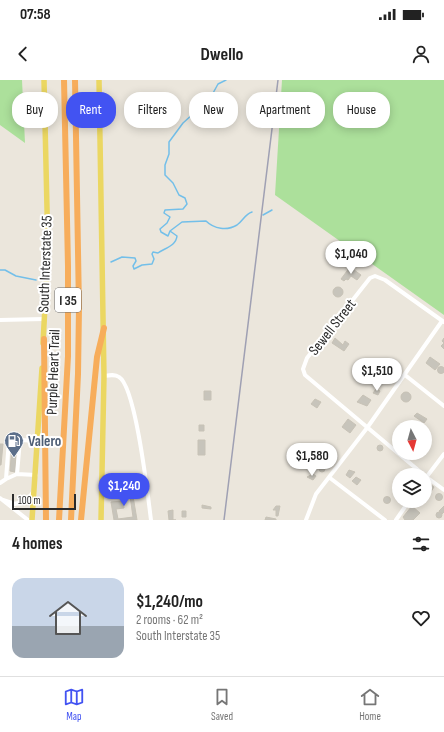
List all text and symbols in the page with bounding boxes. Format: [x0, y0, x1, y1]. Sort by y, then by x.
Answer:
text: 07:58 [20, 5, 51, 24]
icon: back [12, 43, 34, 65]
icon: person [410, 43, 432, 65]
text: Dwello [201, 44, 243, 65]
chip: Buy [12, 92, 58, 128]
chip: Rent [66, 92, 116, 128]
chip: Filters [124, 92, 181, 128]
chip: New [189, 92, 238, 128]
chip: Apartment [246, 92, 325, 128]
chip: House [333, 92, 390, 128]
street label: South Interstate 35 [34, 215, 57, 313]
pin: $1,040 [318, 241, 384, 275]
text: $1,040 [334, 246, 368, 262]
road number: I 35 [55, 288, 81, 312]
street label: Sewell Street [304, 295, 361, 359]
street label: Purple Heart Trail [43, 329, 64, 415]
pin: $1,510 [344, 358, 410, 392]
text: $1,510 [361, 363, 393, 379]
north arrow [392, 420, 432, 460]
map controls [392, 420, 432, 508]
fuel station icon: Valero [3, 430, 25, 458]
place label: Valero [28, 432, 61, 451]
pin: $1,580 [279, 443, 345, 477]
text: $1,580 [295, 448, 329, 464]
button: layers [392, 468, 432, 508]
pin: $1,240 [91, 473, 157, 507]
text: $1,240 [108, 478, 140, 494]
scale bar [12, 492, 76, 511]
text: 100 m [18, 494, 40, 507]
icon: filters [410, 533, 432, 555]
text: 4 homes [12, 534, 63, 554]
text: $1,240/mo [136, 592, 203, 612]
icon: home [44, 594, 92, 642]
icon: heart [410, 607, 432, 629]
text: 2 rooms · 62 m² [136, 612, 203, 628]
text: South Interstate 35 [136, 628, 220, 644]
tab: Map [63, 686, 85, 723]
tab: Saved [211, 686, 233, 723]
tab: Home [359, 686, 381, 723]

